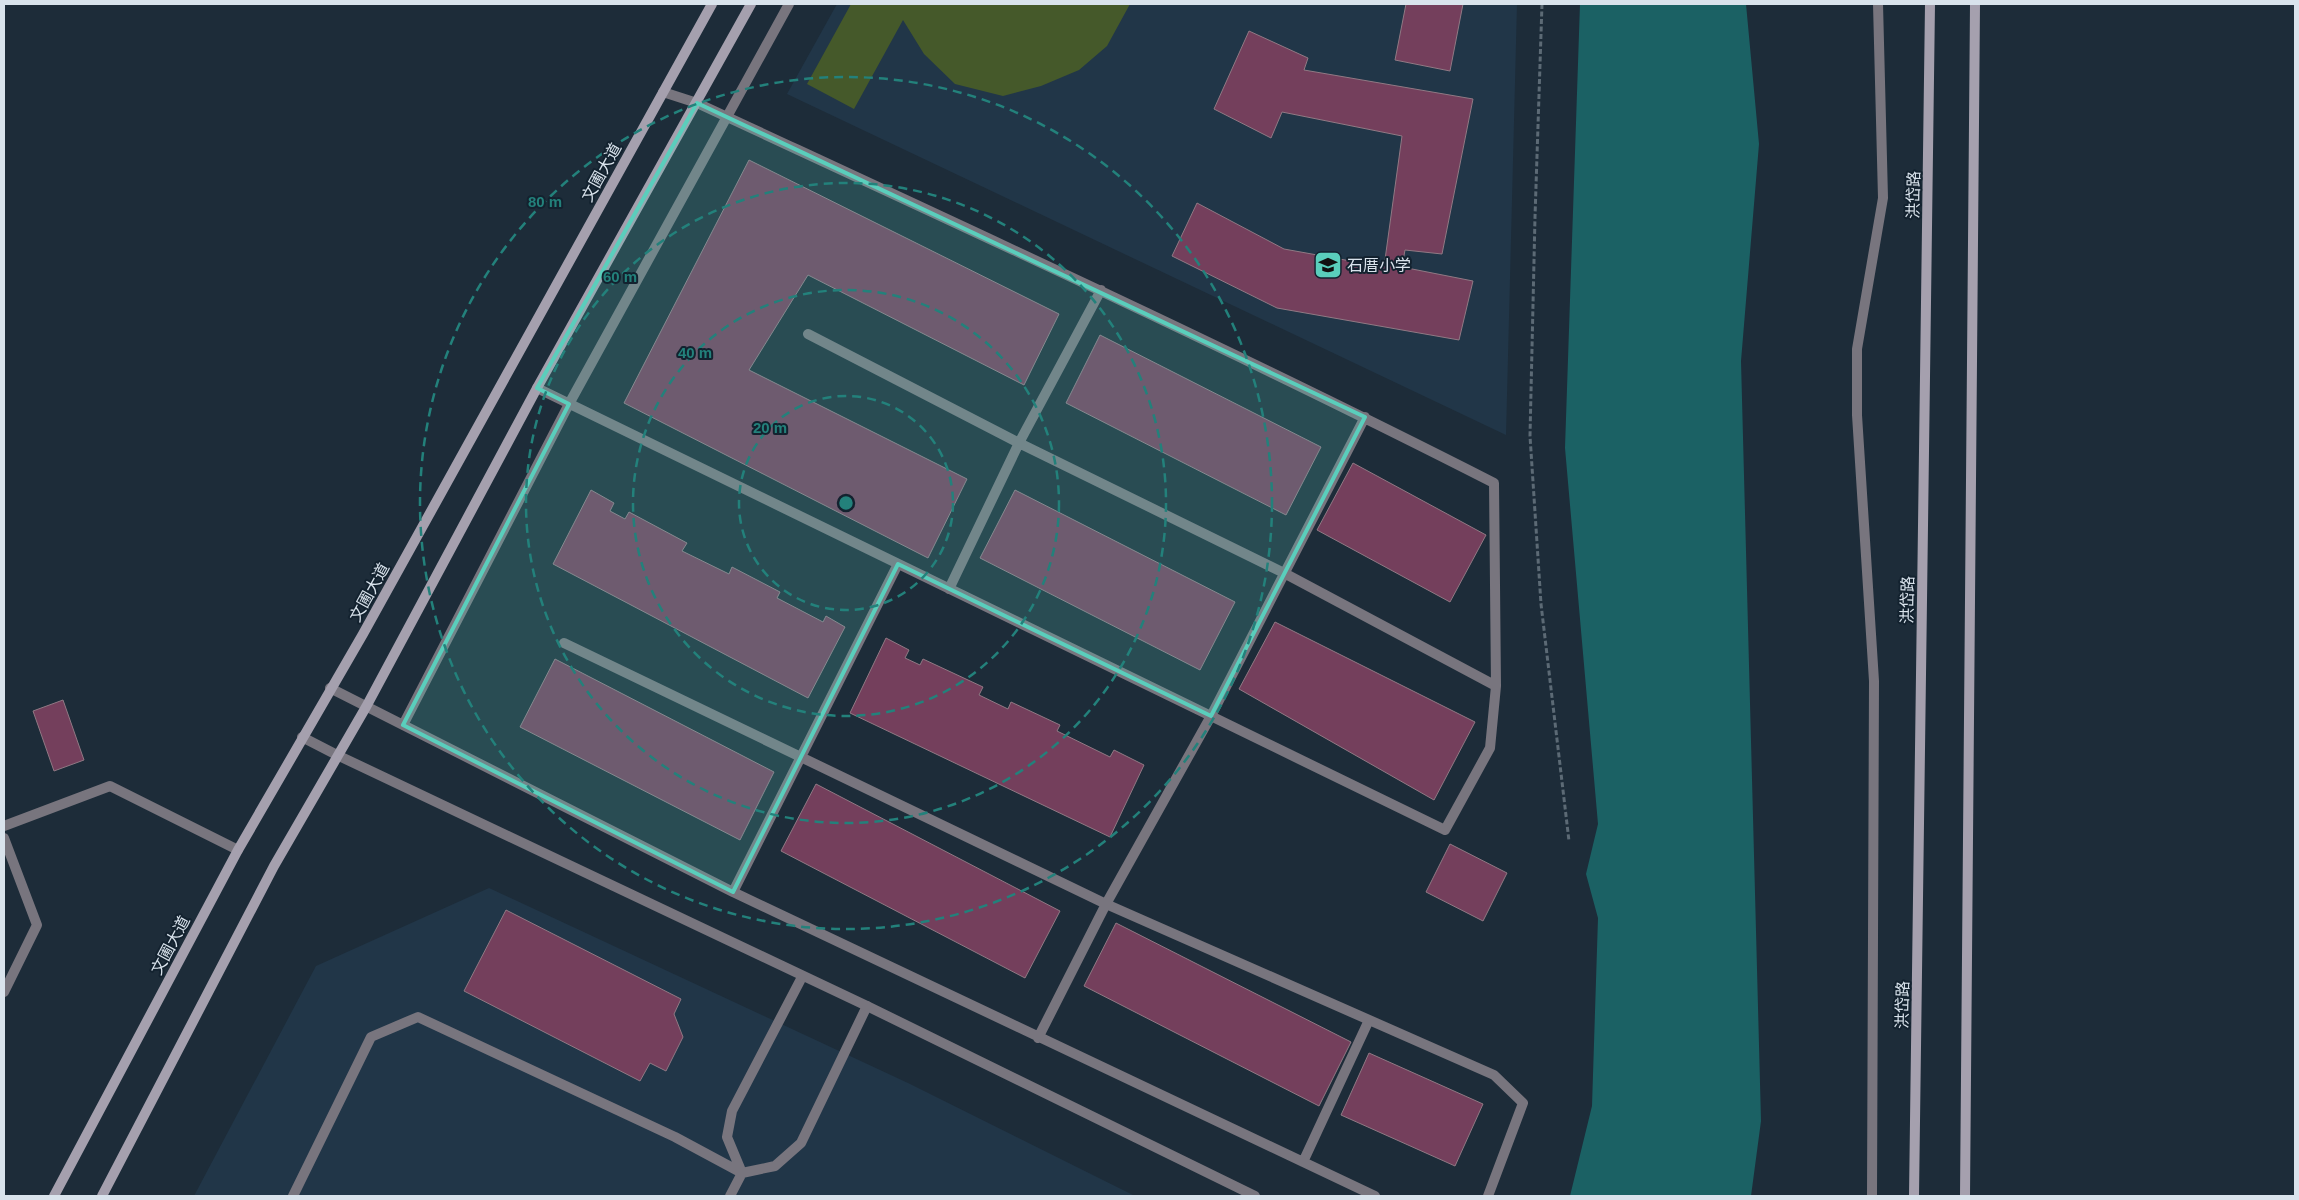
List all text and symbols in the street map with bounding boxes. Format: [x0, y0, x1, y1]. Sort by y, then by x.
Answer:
street label: 文圃大道 [578, 140, 624, 204]
street label: 洪岱路 [1905, 171, 1922, 219]
text: 80 m [528, 193, 562, 210]
school or university icon: 石厝小学 [1313, 250, 1343, 280]
place label: 石厝小学 [1347, 257, 1411, 274]
text: 60 m [603, 268, 637, 285]
text: 40 m [678, 344, 712, 361]
text: 20 m [753, 419, 787, 436]
centre of rings [837, 494, 855, 512]
street label: 文圃大道 [346, 560, 392, 624]
street label: 洪岱路 [1899, 576, 1916, 624]
street label: 文圃大道 [148, 913, 193, 977]
street label: 洪岱路 [1894, 981, 1911, 1029]

